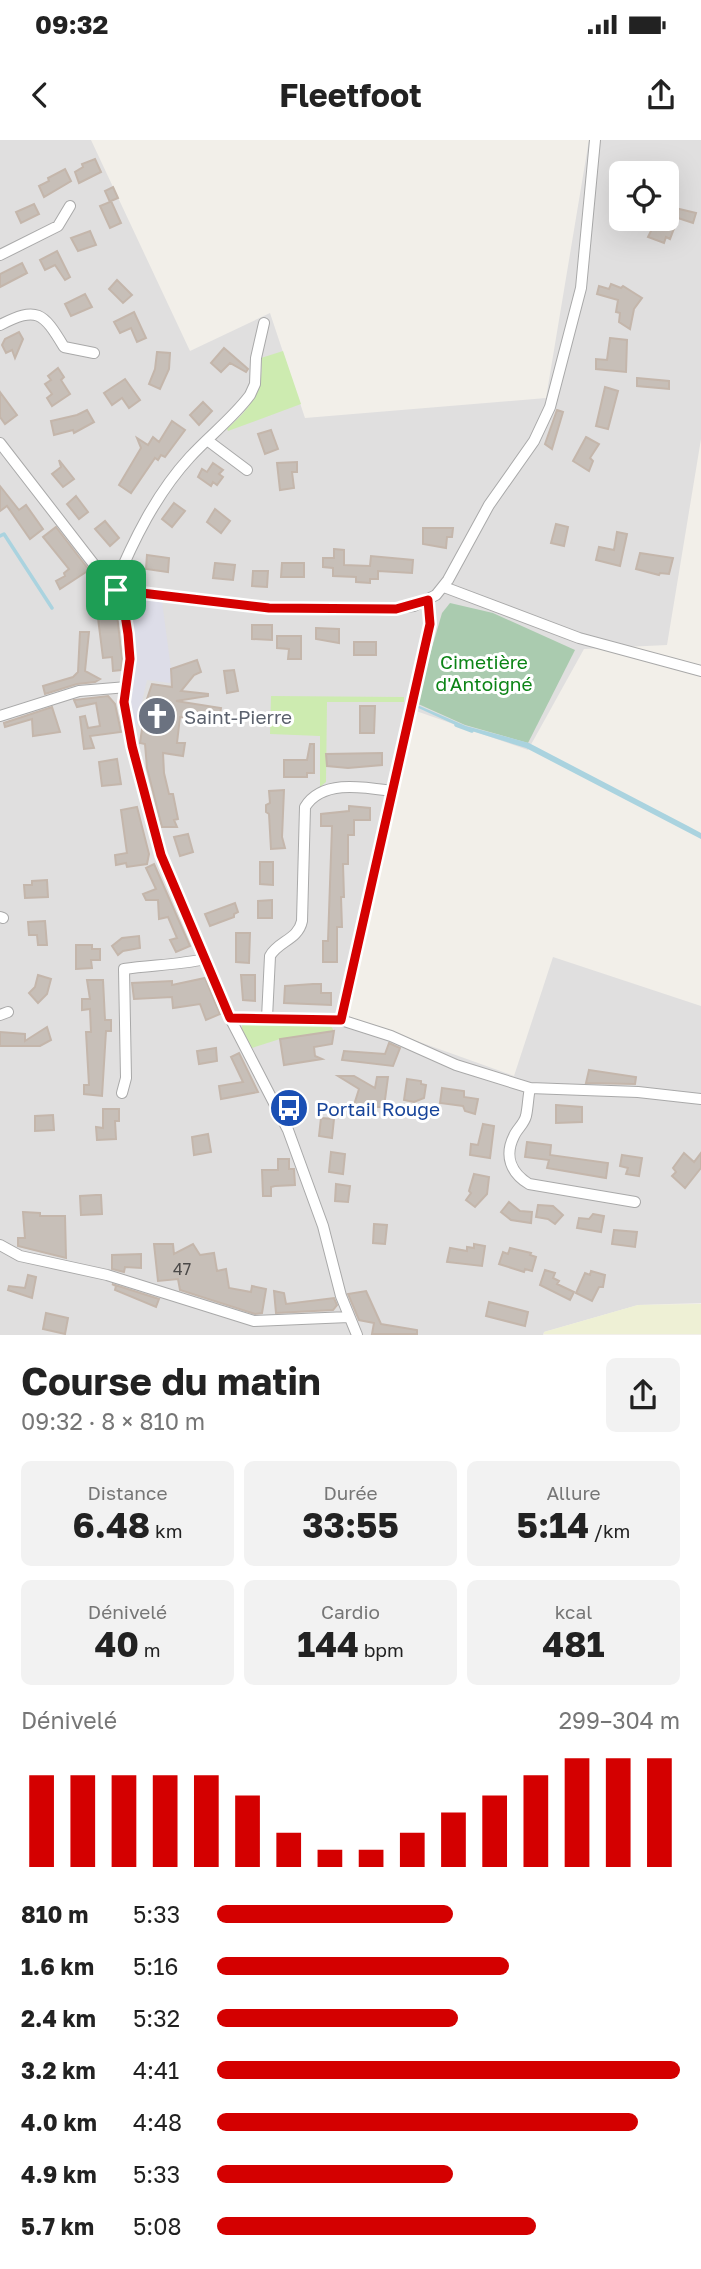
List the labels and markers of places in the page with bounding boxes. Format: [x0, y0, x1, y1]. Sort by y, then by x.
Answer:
pin [86, 560, 146, 620]
church icon: Saint-Pierre [136, 695, 178, 737]
place label: Saint-Pierre [184, 705, 292, 728]
bus stop icon: Portail Rouge [268, 1087, 310, 1129]
place label: Portail Rouge [316, 1097, 440, 1120]

